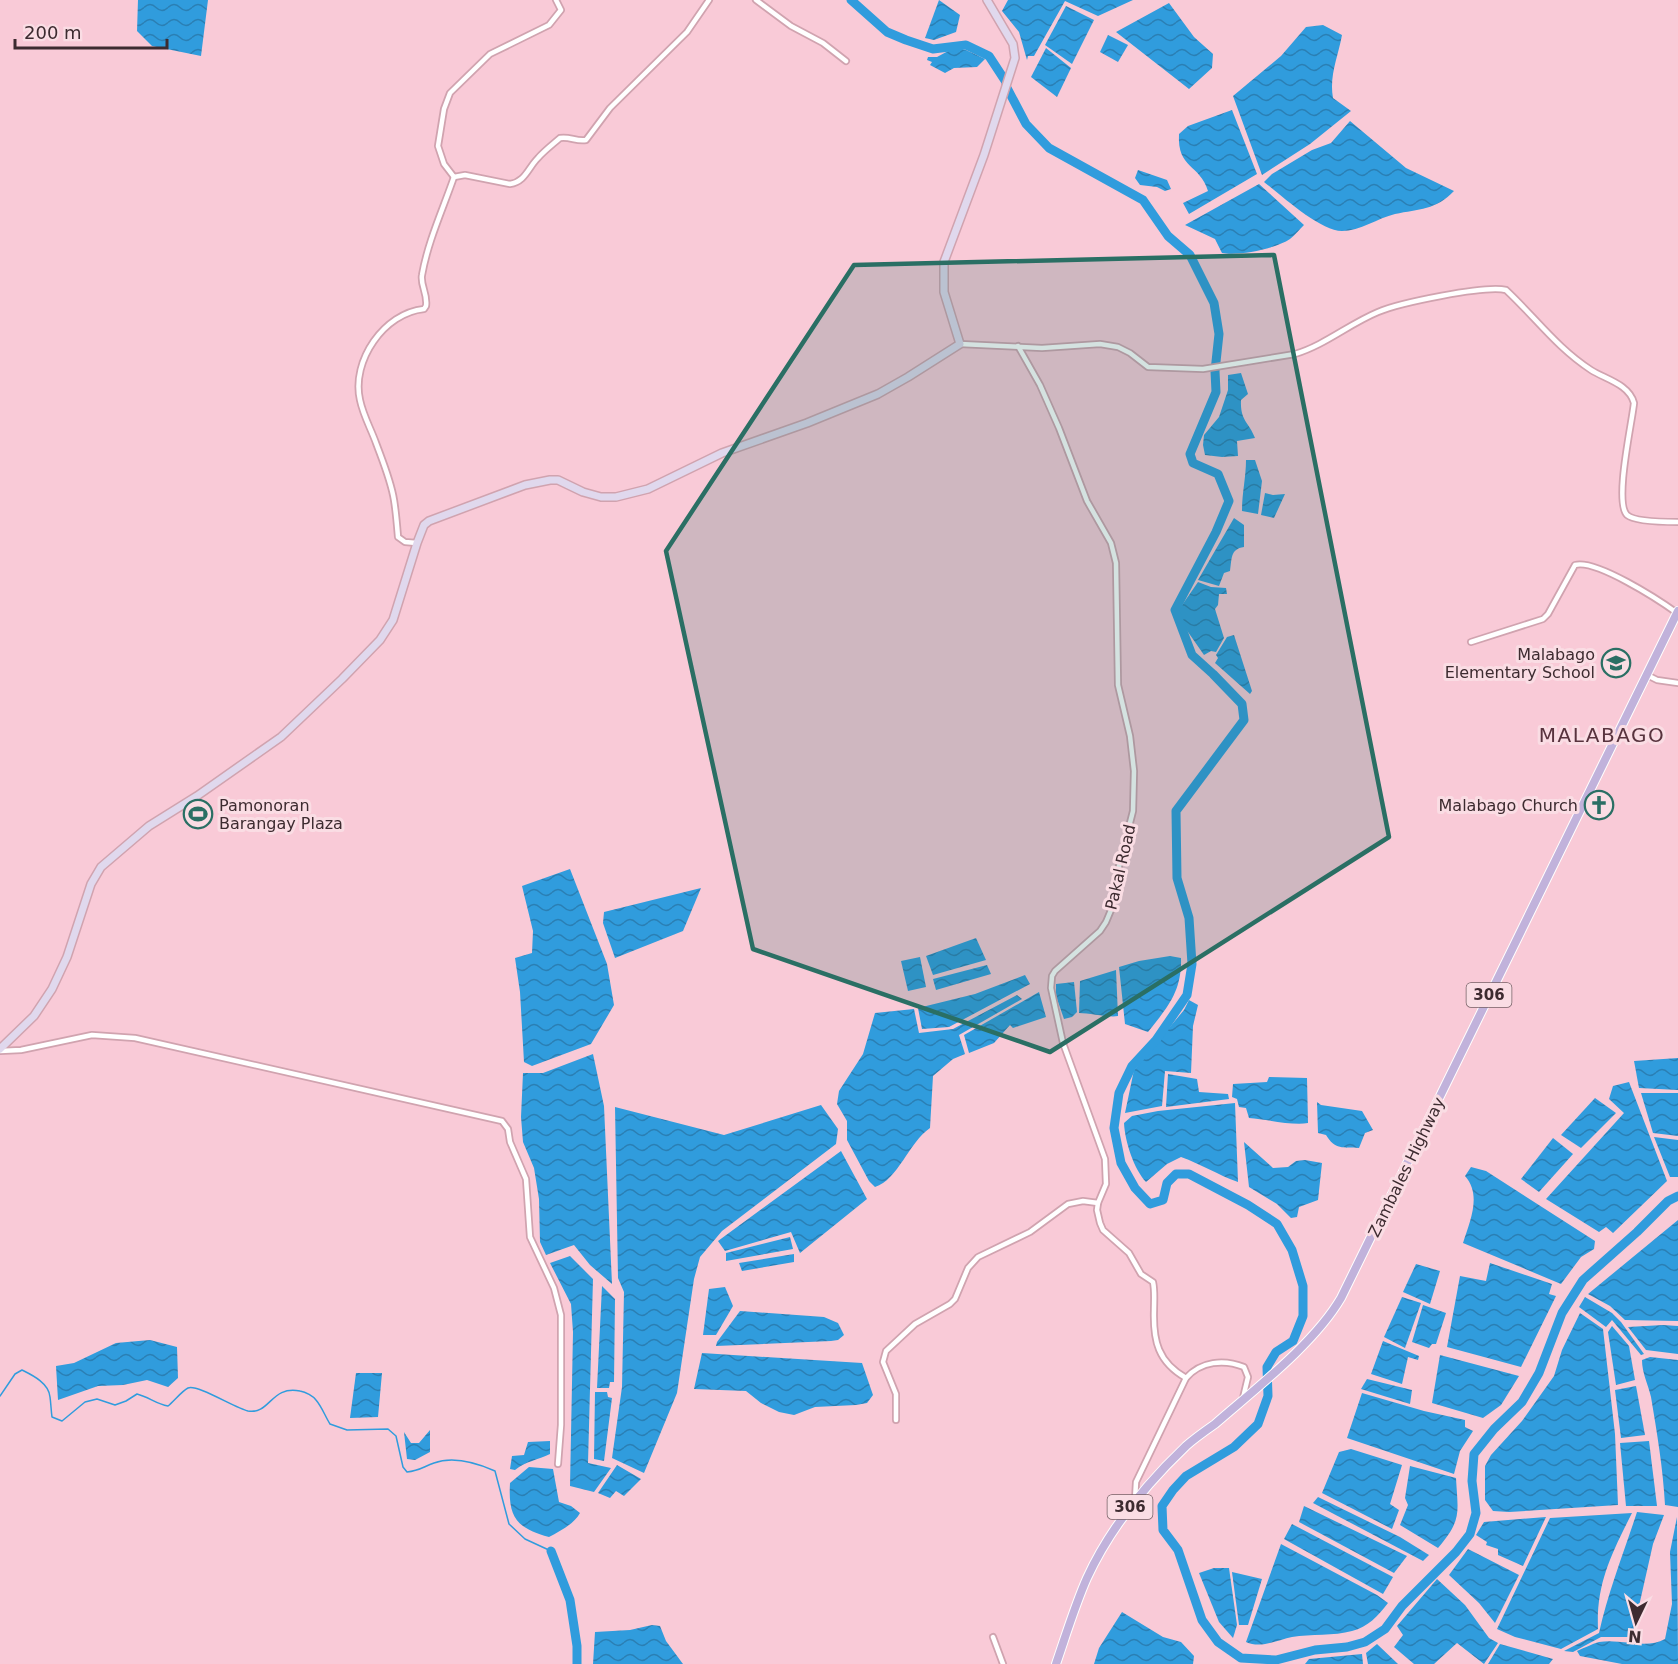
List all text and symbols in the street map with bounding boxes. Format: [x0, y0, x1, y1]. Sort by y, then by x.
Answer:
scale bar [15, 12, 166, 50]
text: 200 m [24, 22, 82, 43]
place label: Malabago Elementary School [1445, 645, 1595, 682]
school or university icon: Malabago Elementary School [1600, 647, 1632, 679]
district label: MALABAGO [1539, 723, 1665, 747]
church icon: Malabago Church [1583, 789, 1615, 821]
place label: Pamonoran Barangay Plaza [219, 796, 343, 833]
place label: Malabago Church [1439, 796, 1578, 815]
sports icon: Pamonoran Barangay Plaza [182, 798, 214, 830]
street label: Pakal Road [1101, 822, 1140, 912]
road number: 306 [1466, 983, 1512, 1007]
street label: Zambales Highway [1364, 1094, 1449, 1240]
road number: 306 [1108, 1495, 1152, 1519]
north arrow [1606, 1592, 1666, 1652]
text: N [1627, 1626, 1642, 1646]

